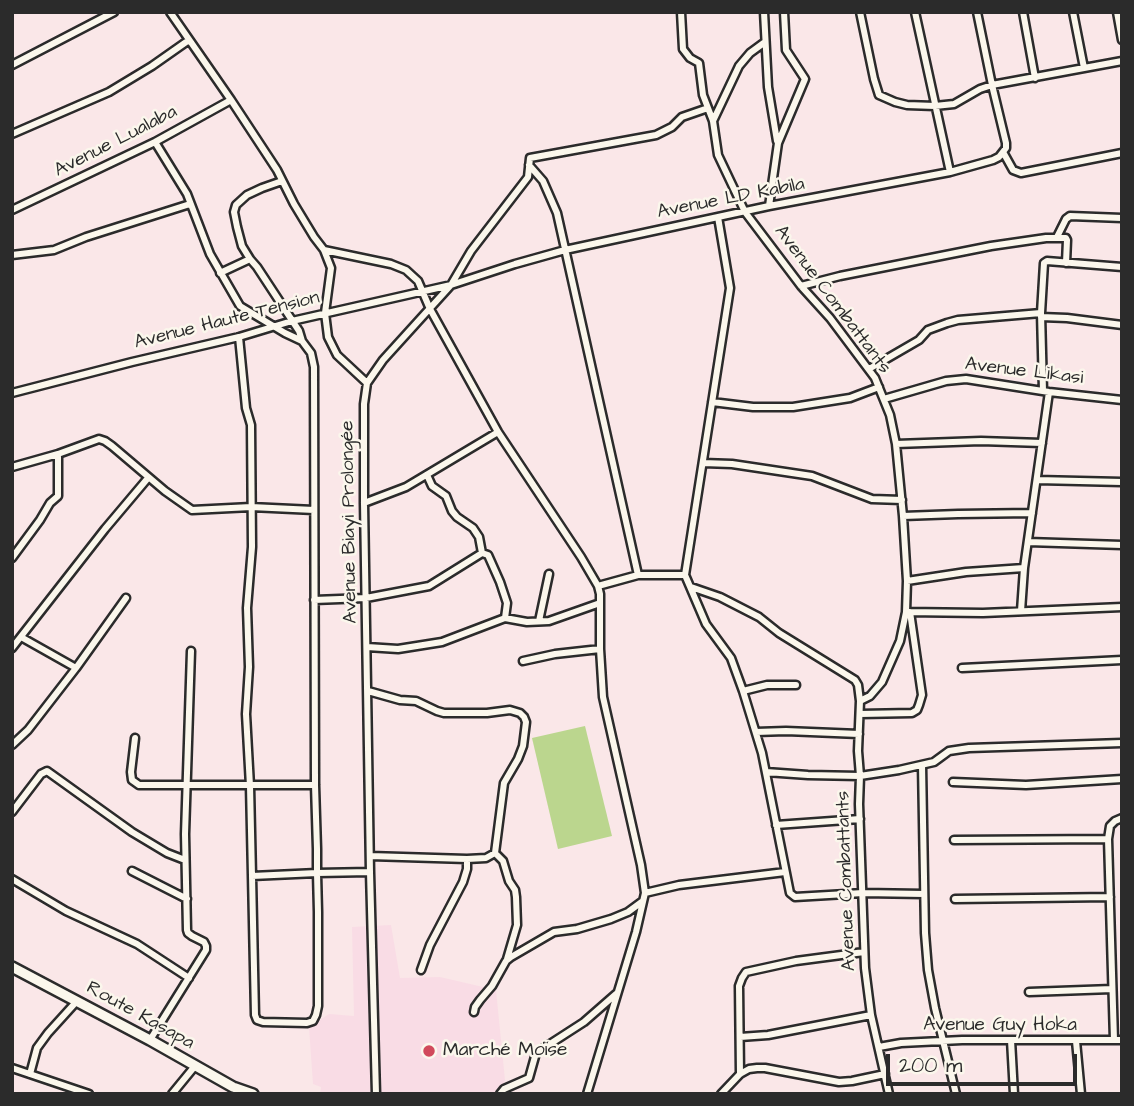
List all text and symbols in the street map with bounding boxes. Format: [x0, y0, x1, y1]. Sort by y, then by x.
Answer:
street label: Avenue Lualaba [51, 101, 181, 183]
street label: Avenue LD Kabila [655, 174, 807, 224]
street label: Avenue Combattants [769, 221, 895, 379]
street label: Avenue Haute Tension [132, 287, 322, 355]
street label: Avenue Likasi [963, 353, 1085, 391]
street label: Avenue Biayi Prolongée [337, 420, 363, 624]
street label: Avenue Combattants [832, 790, 862, 972]
street label: Route Kasapa [82, 977, 198, 1055]
street label: Avenue Guy Hoka [923, 1015, 1077, 1037]
place label: Marché Moïse [443, 1040, 567, 1062]
scale bar [889, 1040, 1080, 1084]
marker: Marché Moïse [421, 1043, 437, 1059]
text: 200 m [899, 1051, 962, 1080]

